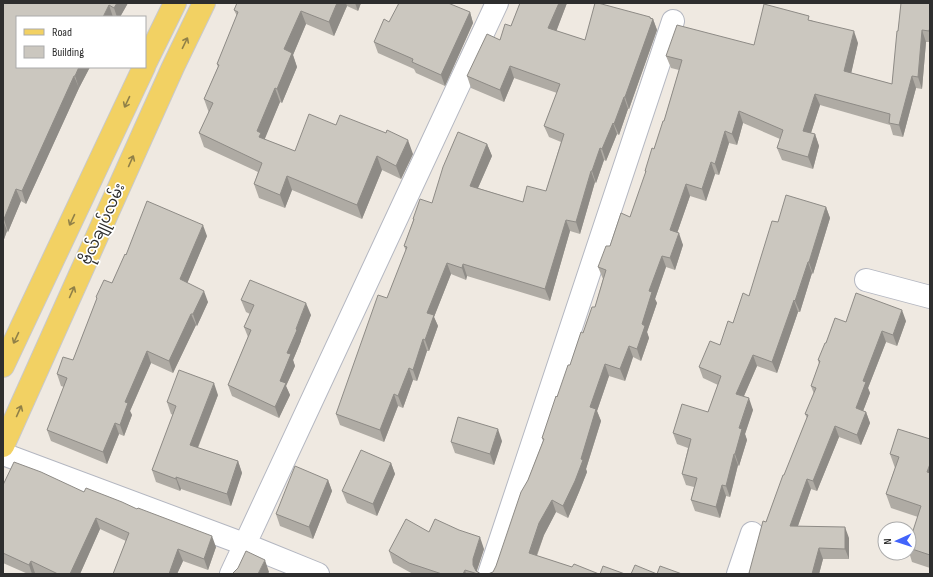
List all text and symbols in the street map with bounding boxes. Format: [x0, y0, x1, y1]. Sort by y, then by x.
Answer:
legend [16, 16, 146, 68]
text: Road [52, 25, 72, 40]
one-way arrow [182, 37, 189, 49]
text: Building [52, 45, 84, 60]
one-way arrow [123, 96, 130, 108]
one-way arrow [128, 155, 135, 167]
street label: ဗိုလ်ချုပ်လမ်း [76, 180, 131, 269]
one-way arrow [68, 214, 75, 226]
one-way arrow [69, 287, 76, 299]
one-way arrow [12, 331, 19, 343]
one-way arrow [16, 405, 23, 417]
north arrow [877, 521, 917, 561]
text: N [881, 538, 894, 545]

